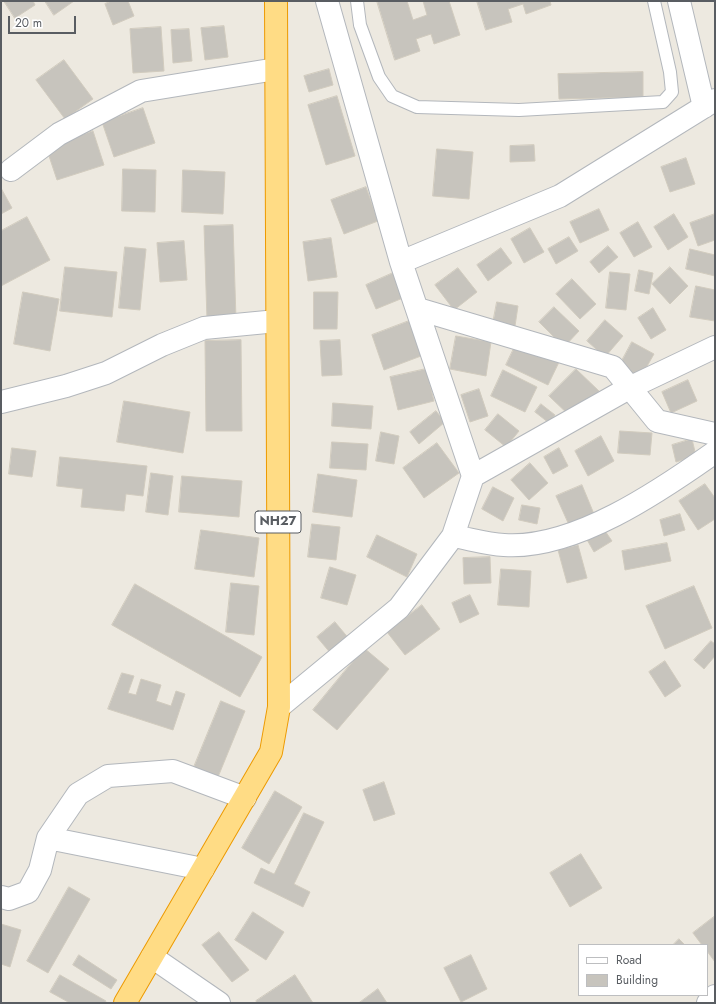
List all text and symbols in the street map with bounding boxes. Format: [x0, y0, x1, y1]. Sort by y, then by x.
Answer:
scale bar [10, 8, 78, 34]
text: 20 m [15, 14, 42, 32]
road number: NH27 [255, 511, 301, 533]
legend [578, 944, 708, 996]
text: Road [616, 951, 642, 969]
text: Building [616, 971, 658, 989]

